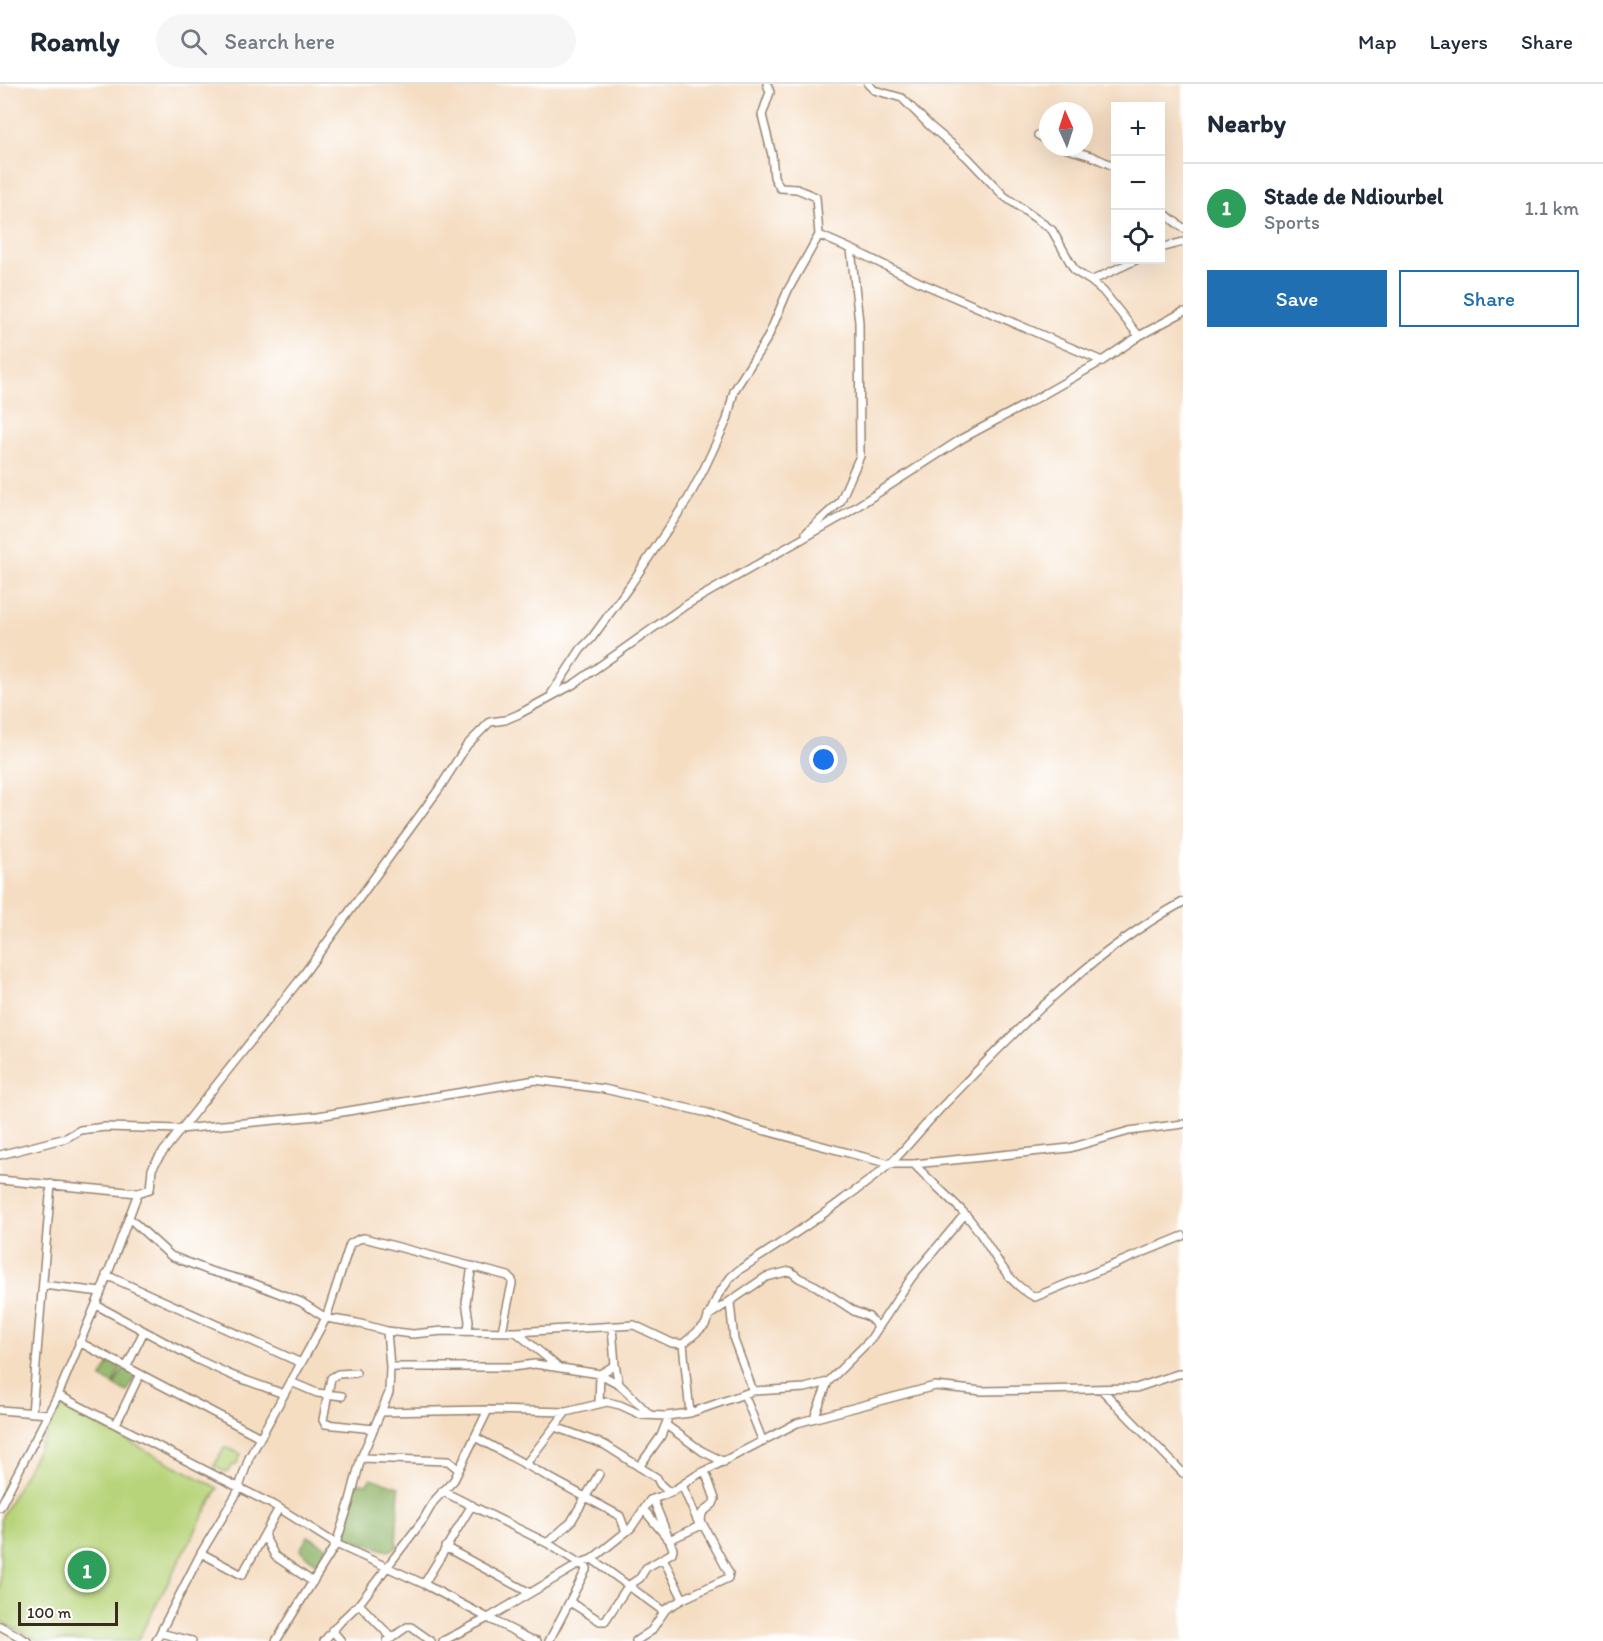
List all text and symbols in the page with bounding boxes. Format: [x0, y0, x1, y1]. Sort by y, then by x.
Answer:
search box [156, 14, 576, 68]
text: Roamly [30, 24, 120, 58]
icon: search [177, 25, 210, 58]
text: Search here [225, 28, 335, 55]
text: Map [1358, 29, 1397, 54]
text: Layers [1430, 29, 1488, 54]
text: Share [1521, 29, 1573, 54]
north arrow [1039, 102, 1093, 156]
map controls [1111, 102, 1165, 264]
button: + [1111, 102, 1165, 156]
text: Nearby [1207, 107, 1286, 139]
button: − [1111, 156, 1165, 210]
text: Stade de Ndiourbel [1264, 183, 1443, 210]
text: 1 [1222, 196, 1231, 220]
text: 1.1 km [1525, 196, 1579, 220]
button: locate [1111, 210, 1165, 264]
text: Sports [1264, 210, 1320, 234]
button: Save [1207, 270, 1387, 327]
button: Share [1399, 270, 1579, 327]
your location [809, 745, 838, 774]
pin: 1 [68, 1548, 106, 1592]
scale bar [18, 1599, 118, 1626]
text: 100 m [27, 1603, 71, 1622]

